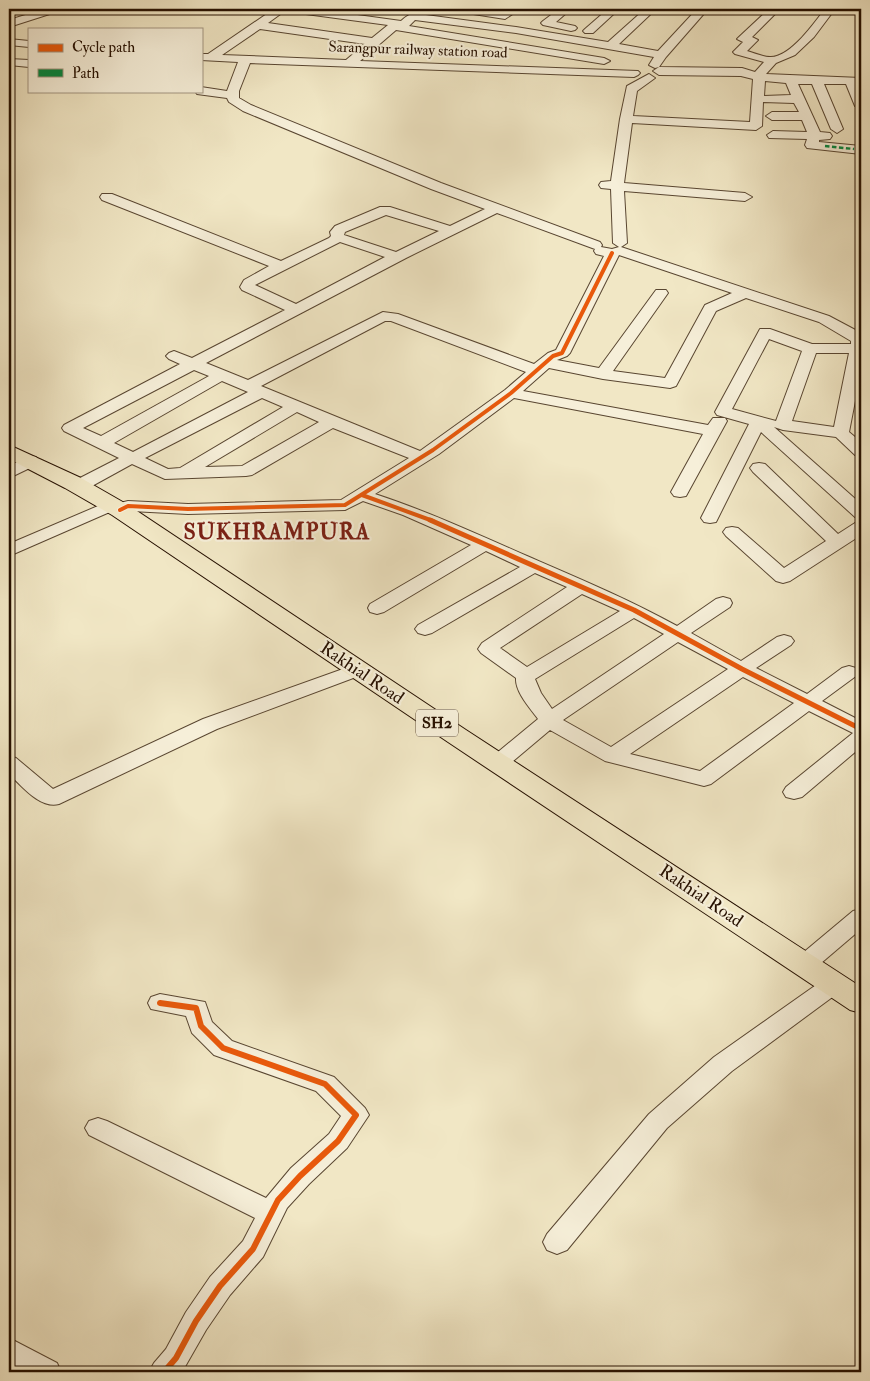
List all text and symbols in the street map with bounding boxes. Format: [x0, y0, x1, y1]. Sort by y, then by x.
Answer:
legend [28, 28, 202, 92]
street label: Sarangpur railway station road [328, 37, 509, 64]
text: Cycle path [72, 38, 135, 58]
text: Path [72, 64, 99, 83]
district label: SUKHRAMPURA [183, 518, 371, 546]
street label: Rakhial Road [316, 636, 409, 710]
road number: SH2 [416, 710, 458, 736]
street label: Rakhial Road [655, 859, 748, 933]

